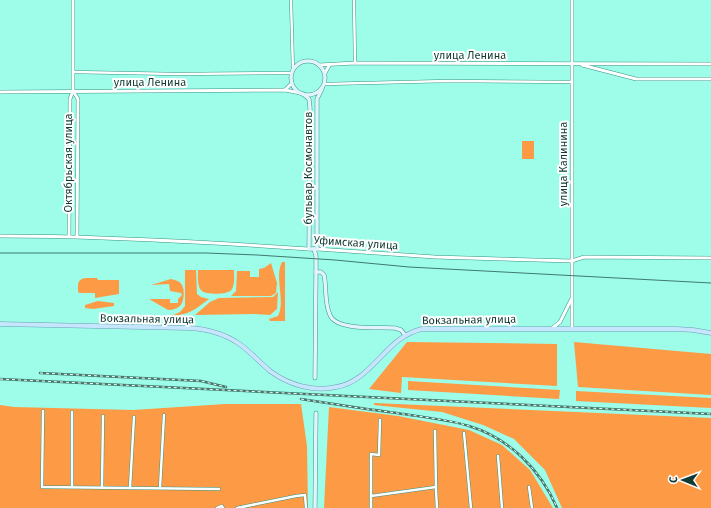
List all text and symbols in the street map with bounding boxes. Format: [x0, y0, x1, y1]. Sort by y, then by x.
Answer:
street label: улица Ленина [434, 49, 506, 62]
street label: улица Ленина [114, 76, 186, 89]
street label: бульвар Космонавтов [302, 112, 315, 224]
street label: Октябрьская улица [62, 113, 75, 213]
street label: улица Калинина [557, 122, 570, 206]
street label: Уфимская улица [313, 234, 399, 252]
street label: Вокзальная улица [100, 312, 194, 326]
street label: Вокзальная улица [422, 313, 516, 327]
north arrow [663, 460, 703, 500]
text: С [667, 476, 680, 483]

